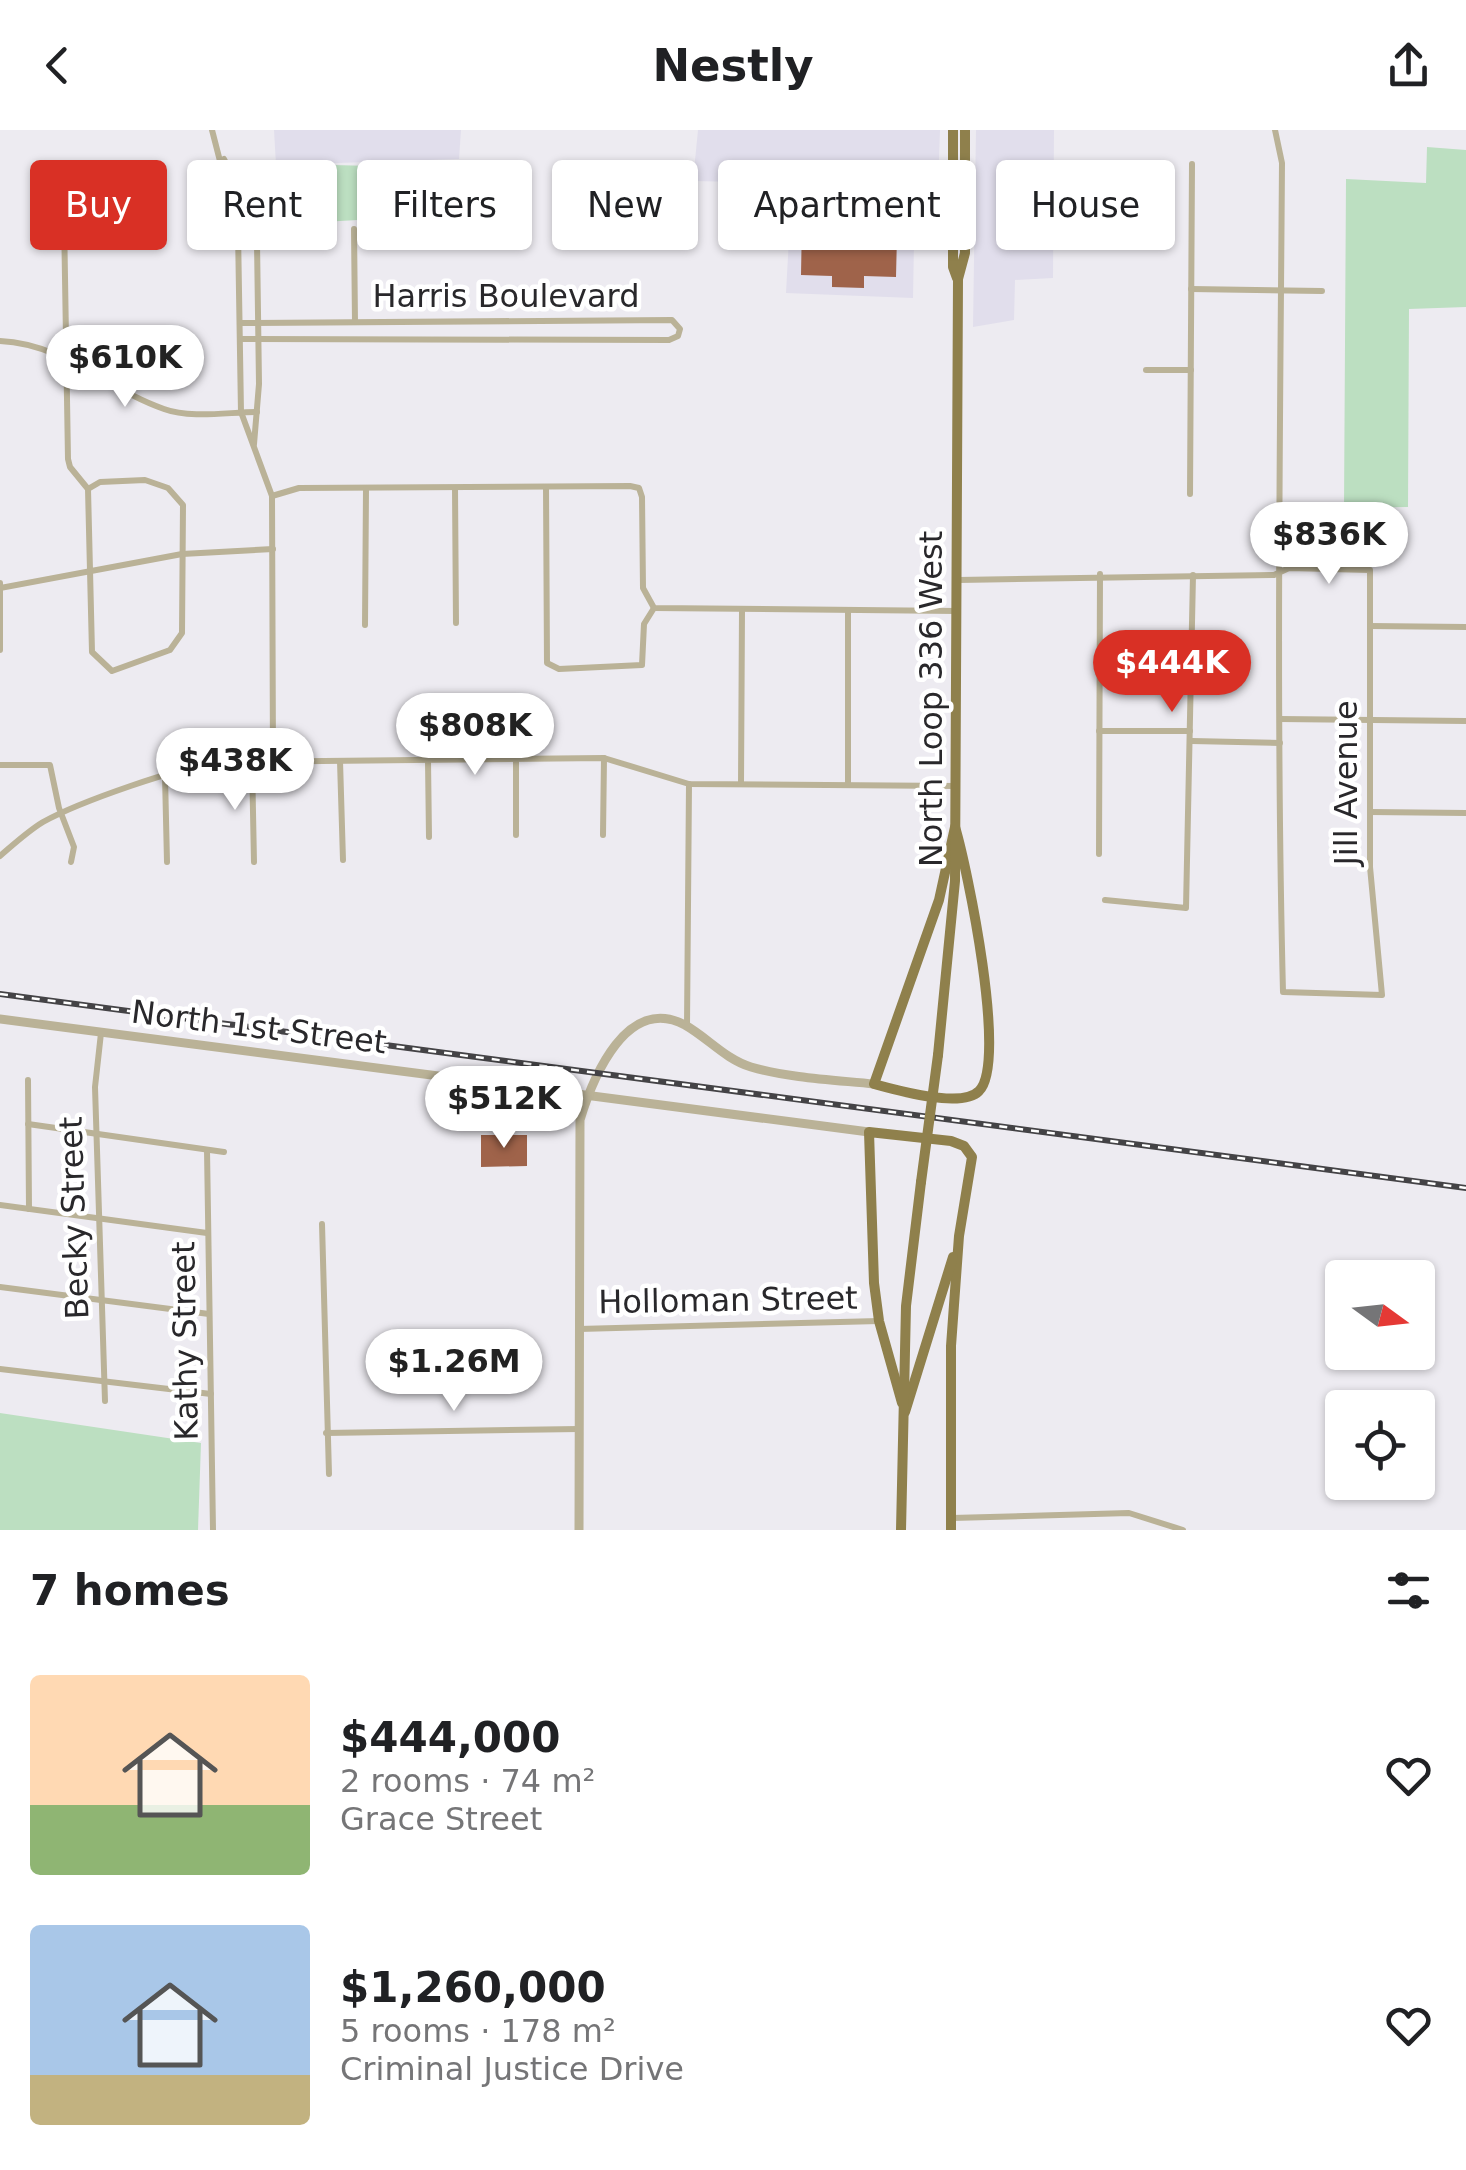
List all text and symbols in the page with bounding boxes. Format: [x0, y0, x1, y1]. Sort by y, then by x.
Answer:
icon: back [30, 38, 85, 93]
icon: share [1381, 38, 1436, 93]
text: Nestly [652, 39, 814, 92]
chip: Buy [30, 160, 167, 250]
chip: Rent [187, 160, 337, 250]
chip: Filters [357, 160, 532, 250]
chip: New [552, 160, 698, 250]
chip: Apartment [718, 160, 976, 250]
chip: House [996, 160, 1175, 250]
street label: Harris Boulevard [373, 277, 640, 315]
pin: $610K [55, 325, 195, 410]
text: $610K [68, 338, 182, 376]
pin: $836K [1259, 502, 1399, 587]
text: $836K [1272, 515, 1386, 553]
street label: North Loop 336 West [912, 531, 950, 867]
pin: $444K [1102, 630, 1242, 715]
text: $444K [1115, 643, 1229, 681]
pin: $808K [405, 693, 545, 778]
street label: Jill Avenue [1327, 700, 1365, 868]
text: $808K [418, 706, 532, 744]
pin: $438K [165, 728, 305, 813]
text: $438K [178, 741, 292, 779]
street label: North 1st Street [129, 993, 389, 1061]
pin: $512K [434, 1066, 574, 1151]
text: $512K [447, 1079, 561, 1117]
street label: Becky Street [51, 1116, 97, 1320]
street label: Kathy Street [164, 1241, 206, 1441]
north arrow [1325, 1260, 1435, 1370]
map controls [1325, 1260, 1435, 1500]
street label: Holloman Street [598, 1279, 858, 1321]
pin: $1.26M [373, 1329, 535, 1414]
text: $1.26M [387, 1342, 521, 1380]
button: locate [1325, 1390, 1435, 1500]
icon: filters [1381, 1563, 1436, 1618]
text: 7 homes [30, 1566, 230, 1615]
text: $444,000 [340, 1713, 561, 1762]
icon: home [110, 1715, 230, 1835]
icon: heart [1381, 1748, 1436, 1803]
text: 2 rooms · 74 m² [340, 1762, 595, 1800]
text: Grace Street [340, 1800, 542, 1838]
text: $1,260,000 [340, 1963, 606, 2012]
icon: home [110, 1965, 230, 2085]
icon: heart [1381, 1998, 1436, 2053]
text: 5 rooms · 178 m² [340, 2012, 616, 2050]
text: Criminal Justice Drive [340, 2050, 684, 2088]

